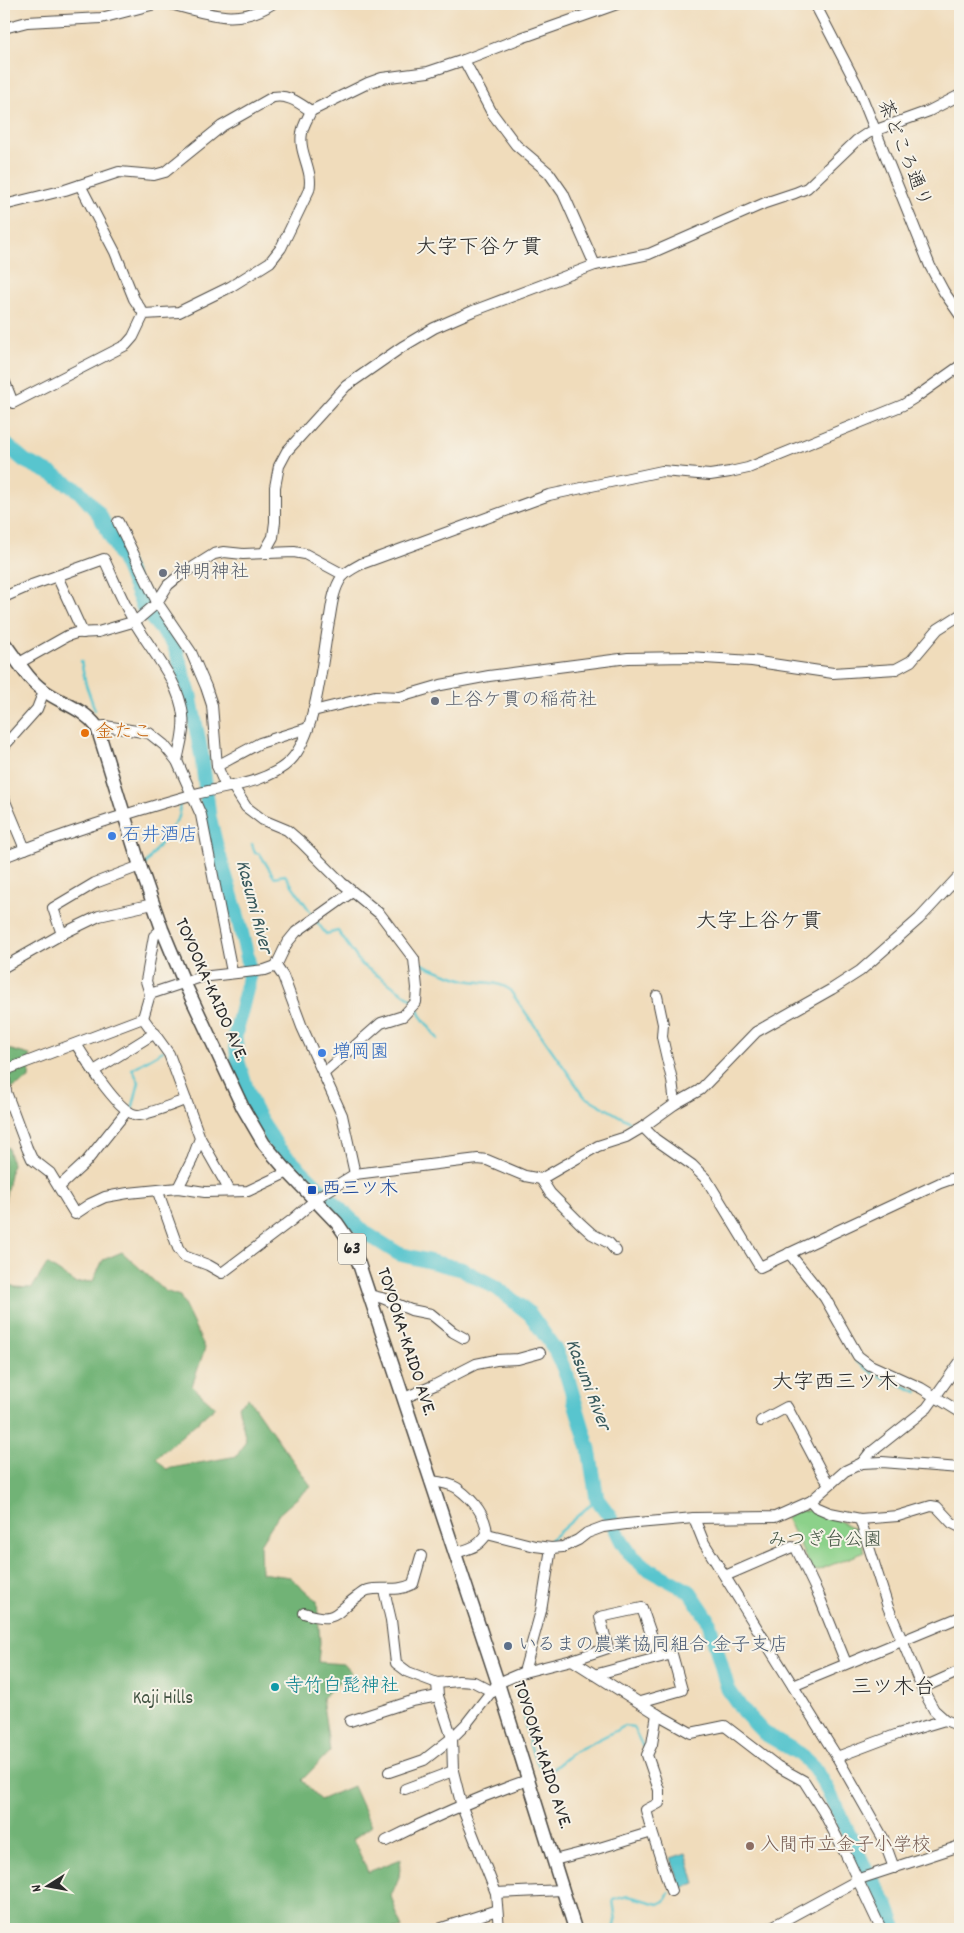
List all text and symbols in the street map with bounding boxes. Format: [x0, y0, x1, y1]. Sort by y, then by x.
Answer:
street label: 茶どころ通り [869, 96, 937, 212]
district label: 大字下谷ケ貫 [416, 234, 542, 264]
place label: 神明神社 [173, 560, 249, 587]
marker: 神明神社 [157, 567, 169, 579]
place label: 上谷ケ貫の稲荷社 [445, 688, 597, 715]
marker: 上谷ケ貫の稲荷社 [429, 695, 441, 707]
place label: 金たこ [95, 720, 152, 747]
marker: 金たこ [79, 727, 91, 739]
place label: 石井酒店 [122, 823, 198, 850]
marker: 石井酒店 [106, 830, 118, 842]
water label: Kasumi River [227, 857, 280, 959]
district label: 大字上谷ケ貫 [696, 908, 822, 938]
street label: TOYOOKA-KAIDO AVE. [166, 914, 254, 1066]
place label: 増岡園 [332, 1040, 389, 1067]
marker: 増岡園 [316, 1047, 328, 1059]
place label: 西三ツ木 [322, 1177, 398, 1204]
marker: 西三ツ木 [306, 1184, 318, 1196]
road number: 63 [338, 1234, 366, 1264]
street label: TOYOOKA-KAIDO AVE. [368, 1264, 442, 1420]
water label: Kasumi River [557, 1335, 618, 1437]
district label: 大字西三ツ木 [772, 1369, 898, 1399]
park label: みつぎ台公園 [768, 1528, 882, 1555]
place label: いるまの農業協同組合 金子支店 [518, 1633, 788, 1660]
marker: いるまの農業協同組合 金子支店 [502, 1640, 514, 1652]
place label: 寺竹白髭神社 [285, 1674, 399, 1701]
district label: 三ツ木台 [851, 1674, 935, 1704]
street label: TOYOOKA-KAIDO AVE. [504, 1677, 578, 1833]
marker: 寺竹白髭神社 [269, 1681, 281, 1693]
park label: Kaji Hills [133, 1686, 193, 1713]
place label: 入間市立金子小学校 [760, 1833, 931, 1860]
marker: 入間市立金子小学校 [744, 1840, 756, 1852]
north arrow [22, 1860, 72, 1910]
text: N [27, 1883, 48, 1893]

